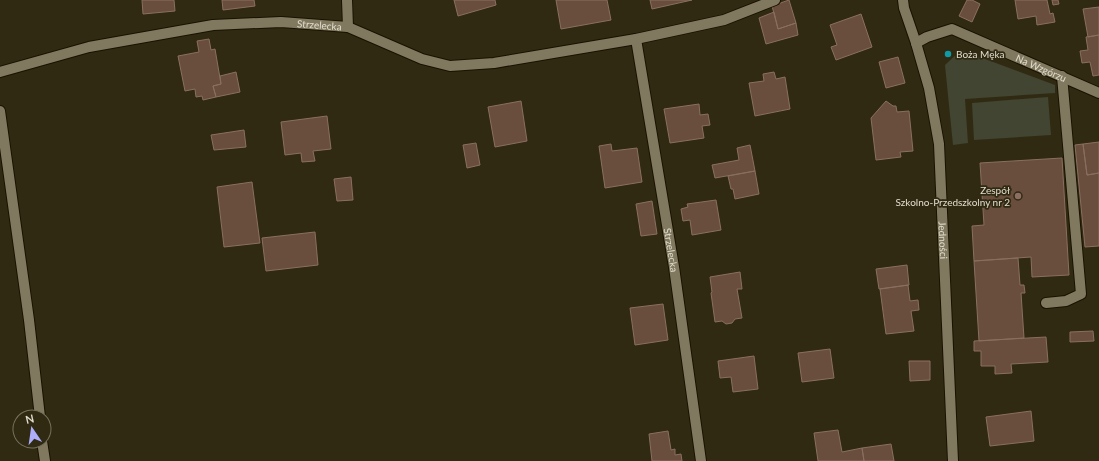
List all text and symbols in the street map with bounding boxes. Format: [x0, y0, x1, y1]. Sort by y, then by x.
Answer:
street label: Strzelecka [297, 17, 342, 33]
place label: Boża Męka [956, 48, 1005, 60]
marker: Boża Męka [943, 49, 953, 59]
street label: Na Wzgórzu [1014, 52, 1068, 84]
place label: Zespół Szkolno-Przedszkolny nr 2 [896, 184, 1010, 208]
marker: Zespół Szkolno-Przedszkolny nr 2 [1013, 191, 1023, 201]
street label: Jedności [936, 221, 950, 259]
street label: Strzelecka [662, 227, 681, 273]
north arrow [12, 409, 52, 449]
text: N [24, 411, 35, 426]

